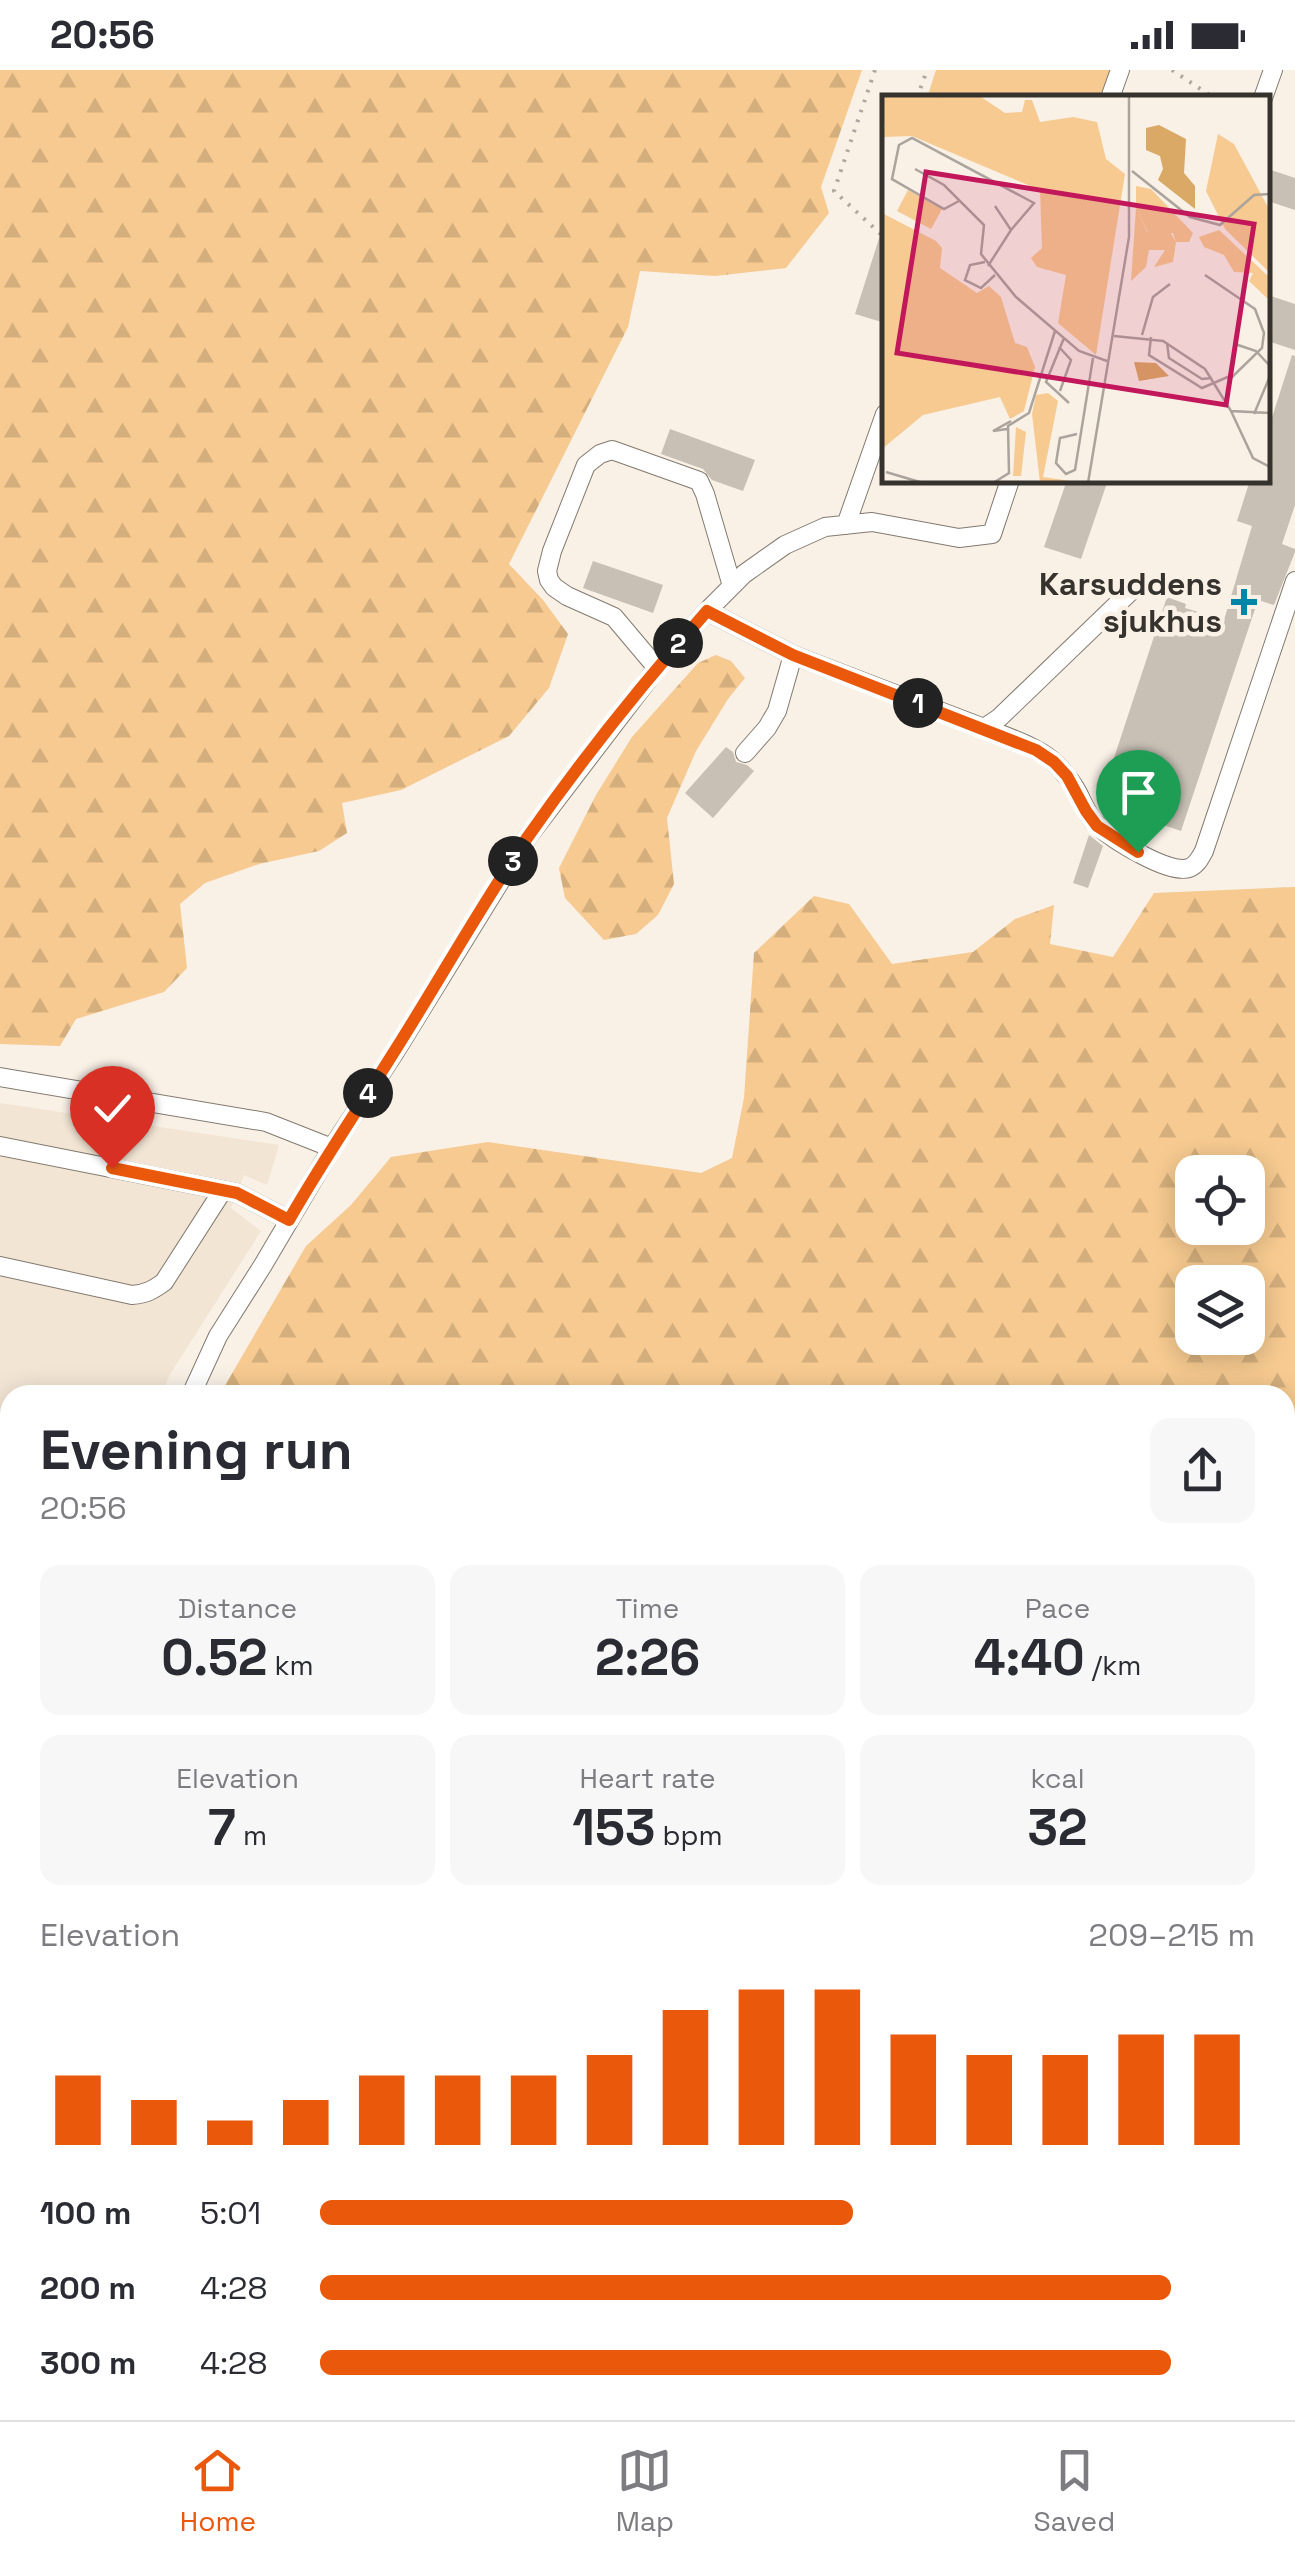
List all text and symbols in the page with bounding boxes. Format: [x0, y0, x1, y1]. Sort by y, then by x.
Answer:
text: 20:56 [50, 11, 155, 59]
inset map [882, 95, 1270, 482]
place label: Karsuddens sjukhus [1039, 564, 1222, 641]
marker: Karsuddens sjukhus [1231, 589, 1257, 615]
pin: 2 [653, 618, 703, 668]
text: 2 [670, 625, 686, 661]
pin: 1 [893, 678, 943, 728]
text: 1 [912, 685, 924, 721]
pin [1096, 750, 1181, 853]
icon: arrive [1111, 765, 1166, 820]
pin: 3 [488, 836, 538, 886]
text: 3 [504, 843, 522, 879]
pin [70, 1066, 155, 1169]
pin: 4 [343, 1068, 393, 1118]
text: 4 [359, 1075, 377, 1111]
icon: check [85, 1081, 140, 1136]
map controls [1175, 1155, 1265, 1355]
button: locate [1175, 1155, 1265, 1245]
button: layers [1175, 1265, 1265, 1355]
text: Evening run [40, 1415, 353, 1485]
button: share [1150, 1418, 1255, 1523]
text: 20:56 [40, 1488, 127, 1528]
text: Distance [178, 1590, 297, 1626]
text: Time [616, 1590, 679, 1626]
text: Pace [1025, 1590, 1090, 1626]
text: 0.52 [161, 1626, 267, 1690]
text: 2:26 [595, 1626, 700, 1690]
text: 4:40 [974, 1626, 1085, 1690]
text: km [267, 1647, 314, 1683]
text: /km [1085, 1647, 1141, 1683]
text: Elevation [176, 1760, 299, 1796]
text: Heart rate [580, 1760, 715, 1796]
text: kcal [1030, 1760, 1085, 1796]
text: 7 [208, 1796, 236, 1860]
text: 153 [572, 1796, 655, 1860]
text: 32 [1027, 1796, 1088, 1860]
text: m [236, 1817, 267, 1853]
text: bpm [655, 1817, 723, 1853]
text: Elevation [40, 1915, 180, 1955]
text: 209–215 m [1089, 1915, 1255, 1955]
text: 100 m [40, 2193, 131, 2233]
text: 5:01 [200, 2193, 261, 2233]
text: 200 m [40, 2268, 136, 2308]
text: 4:28 [200, 2268, 267, 2308]
text: 300 m [40, 2343, 136, 2383]
text: 4:28 [200, 2343, 267, 2383]
tab: Home [180, 2443, 256, 2539]
tab: Map [616, 2443, 674, 2539]
tab: Saved [1034, 2443, 1115, 2539]

